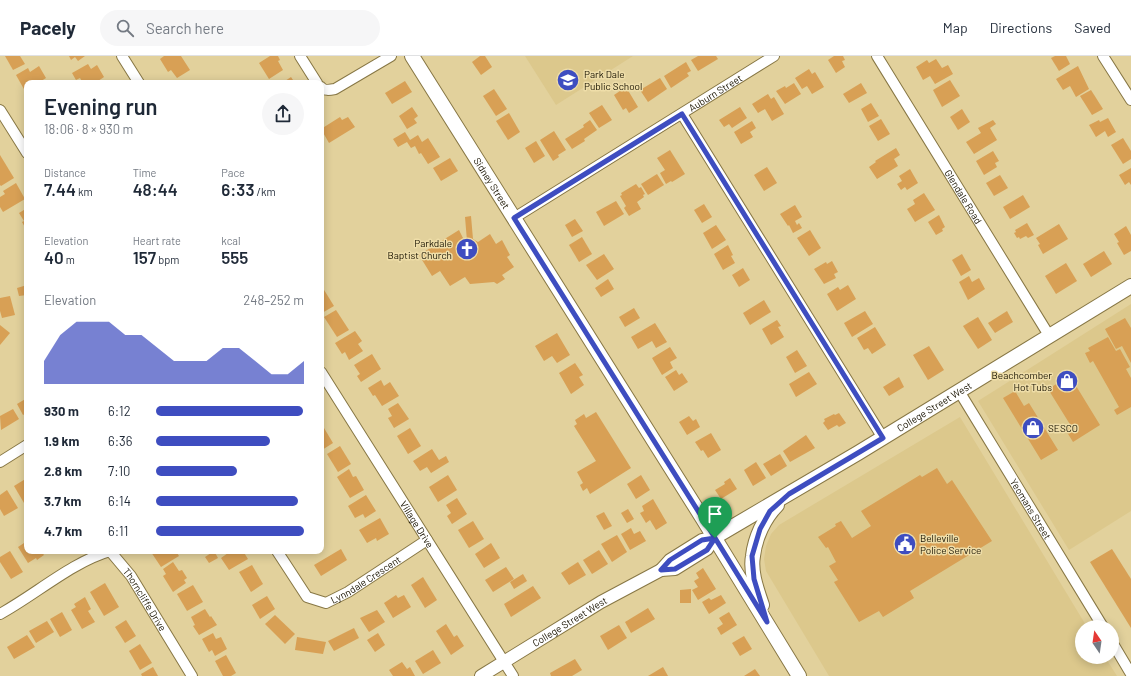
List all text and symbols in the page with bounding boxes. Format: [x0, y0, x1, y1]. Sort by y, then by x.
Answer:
search box [100, 10, 380, 46]
text: Pacely [20, 16, 76, 39]
icon: search [114, 17, 136, 39]
text: Search here [146, 19, 224, 37]
text: Map [943, 19, 968, 36]
text: Directions [990, 19, 1052, 36]
text: Saved [1074, 19, 1111, 36]
school or university icon: Park Dale Public School [555, 67, 581, 93]
place label: Park Dale Public School [584, 68, 642, 92]
street label: Auburn Street [686, 71, 744, 114]
text: Evening run [44, 93, 158, 119]
button: share [262, 93, 304, 135]
text: 18:06 · 8 × 930 m [44, 121, 133, 137]
street label: Sidney Street [471, 155, 513, 211]
text: Distance [44, 166, 86, 179]
text: Time [133, 166, 156, 179]
text: Pace [221, 166, 245, 179]
street label: Glendale Road [942, 167, 985, 226]
text: 7.44 [44, 179, 76, 199]
text: 48:44 [133, 179, 178, 199]
text: 6:33 [221, 179, 254, 199]
text: km [76, 185, 93, 198]
text: /km [254, 185, 276, 198]
text: Elevation [44, 234, 88, 247]
text: Heart rate [133, 234, 181, 247]
text: kcal [221, 234, 241, 247]
church icon: Parkdale Baptist Church [454, 236, 480, 262]
place label: Parkdale Baptist Church [388, 237, 452, 261]
text: 40 [44, 247, 64, 267]
text: 157 [133, 247, 156, 267]
text: 555 [221, 247, 248, 267]
text: m [64, 253, 75, 266]
text: bpm [156, 253, 179, 266]
text: Elevation [44, 292, 96, 308]
text: 248–252 m [243, 292, 304, 308]
shop icon: Beachcomber Hot Tubs [1054, 368, 1080, 394]
place label: Beachcomber Hot Tubs [992, 369, 1052, 393]
street label: College Street West [894, 379, 974, 434]
text: 930 m [44, 403, 79, 419]
text: 6:12 [108, 403, 131, 419]
shop icon: SESCO [1020, 415, 1046, 441]
place label: SESCO [1048, 422, 1078, 434]
text: 1.9 km [44, 433, 79, 449]
text: 6:36 [108, 433, 133, 449]
text: 2.8 km [44, 463, 82, 479]
text: 7:10 [108, 463, 130, 479]
street label: Yeomans Street [1008, 476, 1054, 542]
text: 3.7 km [44, 493, 81, 509]
text: 6:14 [108, 493, 131, 509]
pin [698, 497, 732, 538]
street label: Village Drive [398, 498, 436, 550]
icon: arrive [704, 503, 726, 525]
text: 4.7 km [44, 523, 82, 539]
text: 6:11 [108, 523, 128, 539]
public building icon: Belleville Police Service [892, 531, 918, 557]
place label: Belleville Police Service [920, 532, 981, 556]
street label: Lynndale Crescent [329, 553, 403, 606]
street label: Thorncliffe Drive [121, 565, 169, 633]
street label: College Street West [530, 594, 609, 649]
north arrow [1075, 620, 1119, 664]
map controls [1075, 620, 1119, 664]

